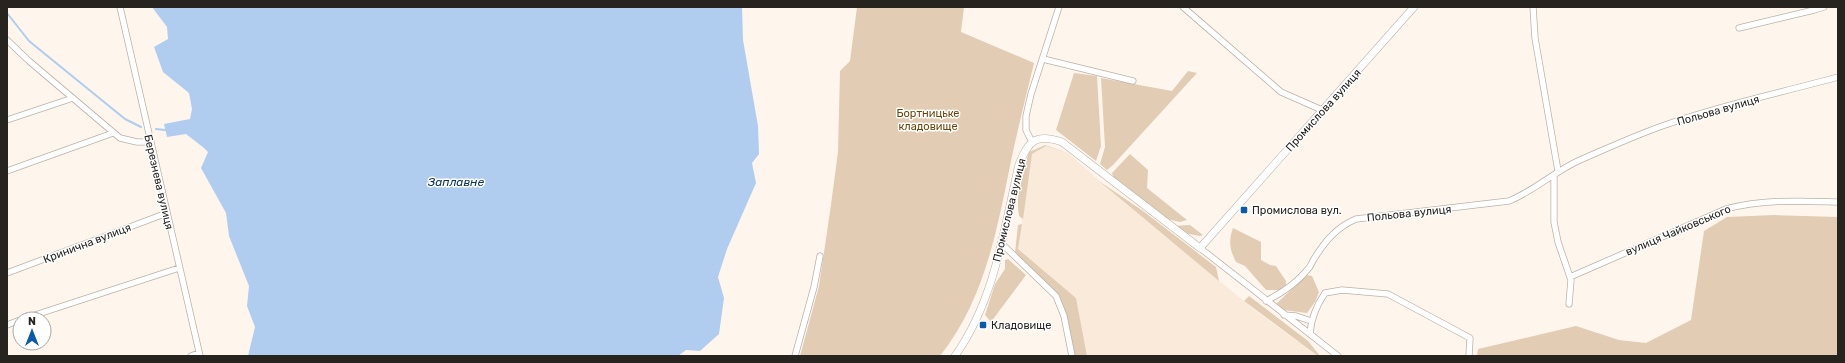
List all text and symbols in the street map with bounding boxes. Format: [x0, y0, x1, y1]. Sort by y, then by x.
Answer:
street label: Промислова вулиця [1283, 66, 1364, 154]
street label: Польова вулиця [1676, 93, 1761, 128]
park label: Бортницьке кладовище [896, 107, 960, 133]
street label: Березнева вулиця [141, 133, 176, 231]
street label: Промислова вулиця [990, 157, 1029, 263]
water label: Заплавне [427, 175, 484, 189]
street label: вулиця Чайковського [1624, 202, 1733, 259]
street label: Польова вулиця [1366, 203, 1452, 224]
place label: Промислова вул. [1252, 204, 1342, 217]
marker: Промислова вул. [1239, 205, 1249, 215]
street label: Кринична вулиця [41, 221, 133, 266]
north arrow [12, 311, 52, 351]
text: N [28, 315, 36, 328]
place label: Кладовище [991, 319, 1051, 332]
marker: Кладовище [978, 320, 988, 330]

